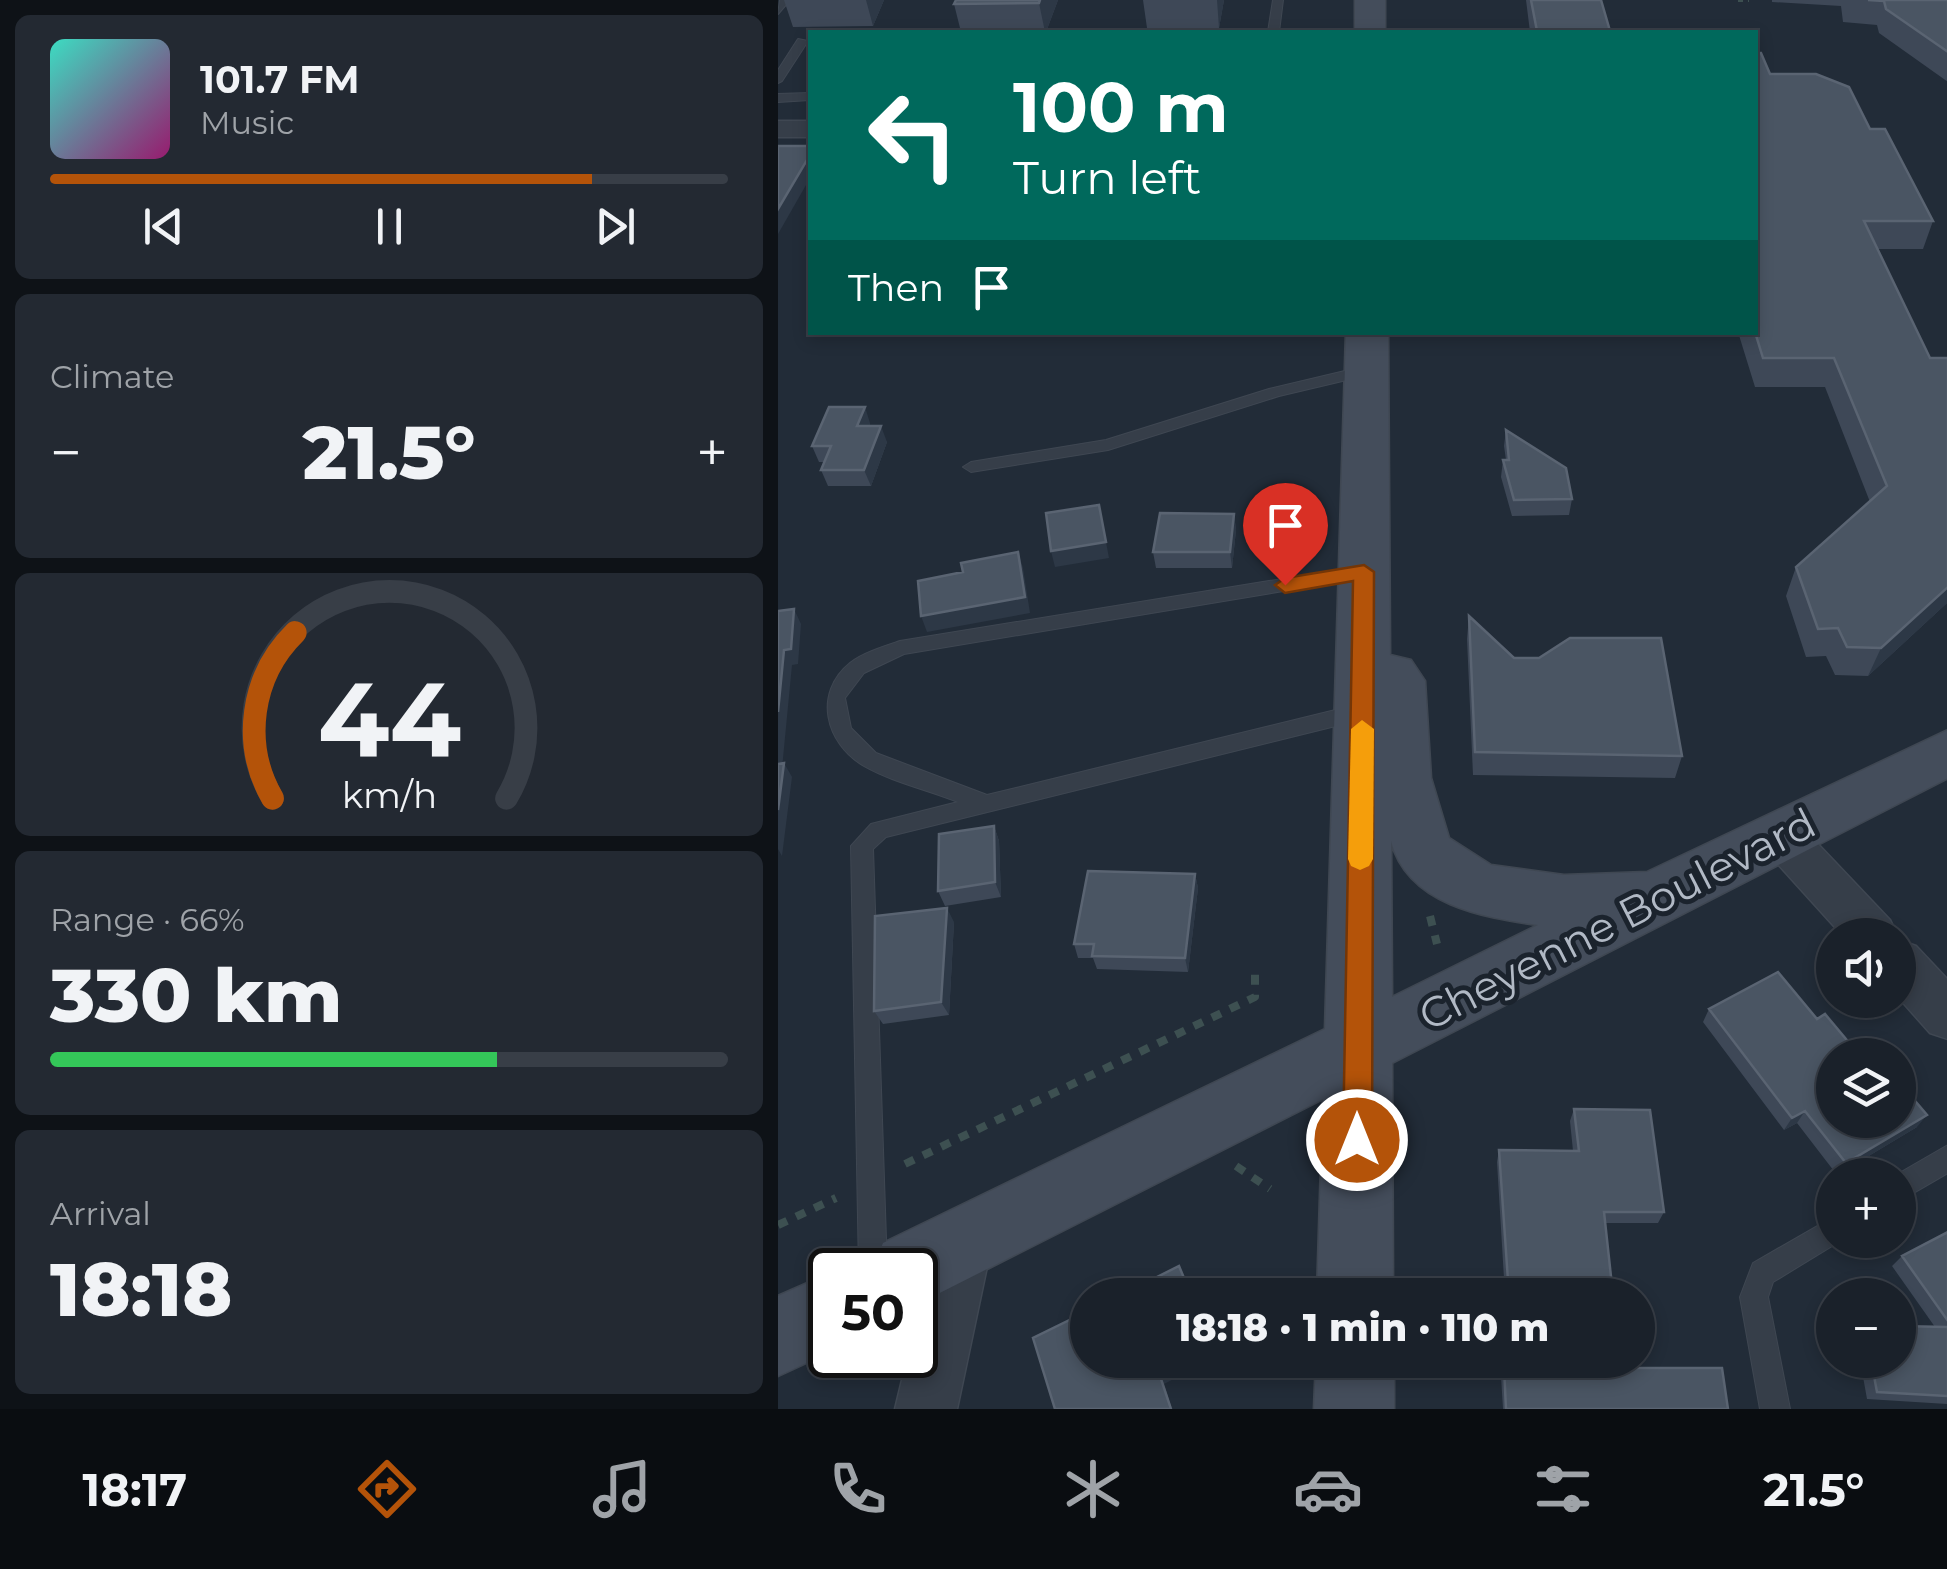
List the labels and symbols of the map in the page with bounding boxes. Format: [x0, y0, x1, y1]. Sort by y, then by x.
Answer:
pin [1243, 483, 1328, 586]
street label: Cheyenne Boulevard [1410, 796, 1824, 1042]
position arrow [1305, 1088, 1409, 1192]
speed limit sign: 50 [808, 1248, 938, 1378]

